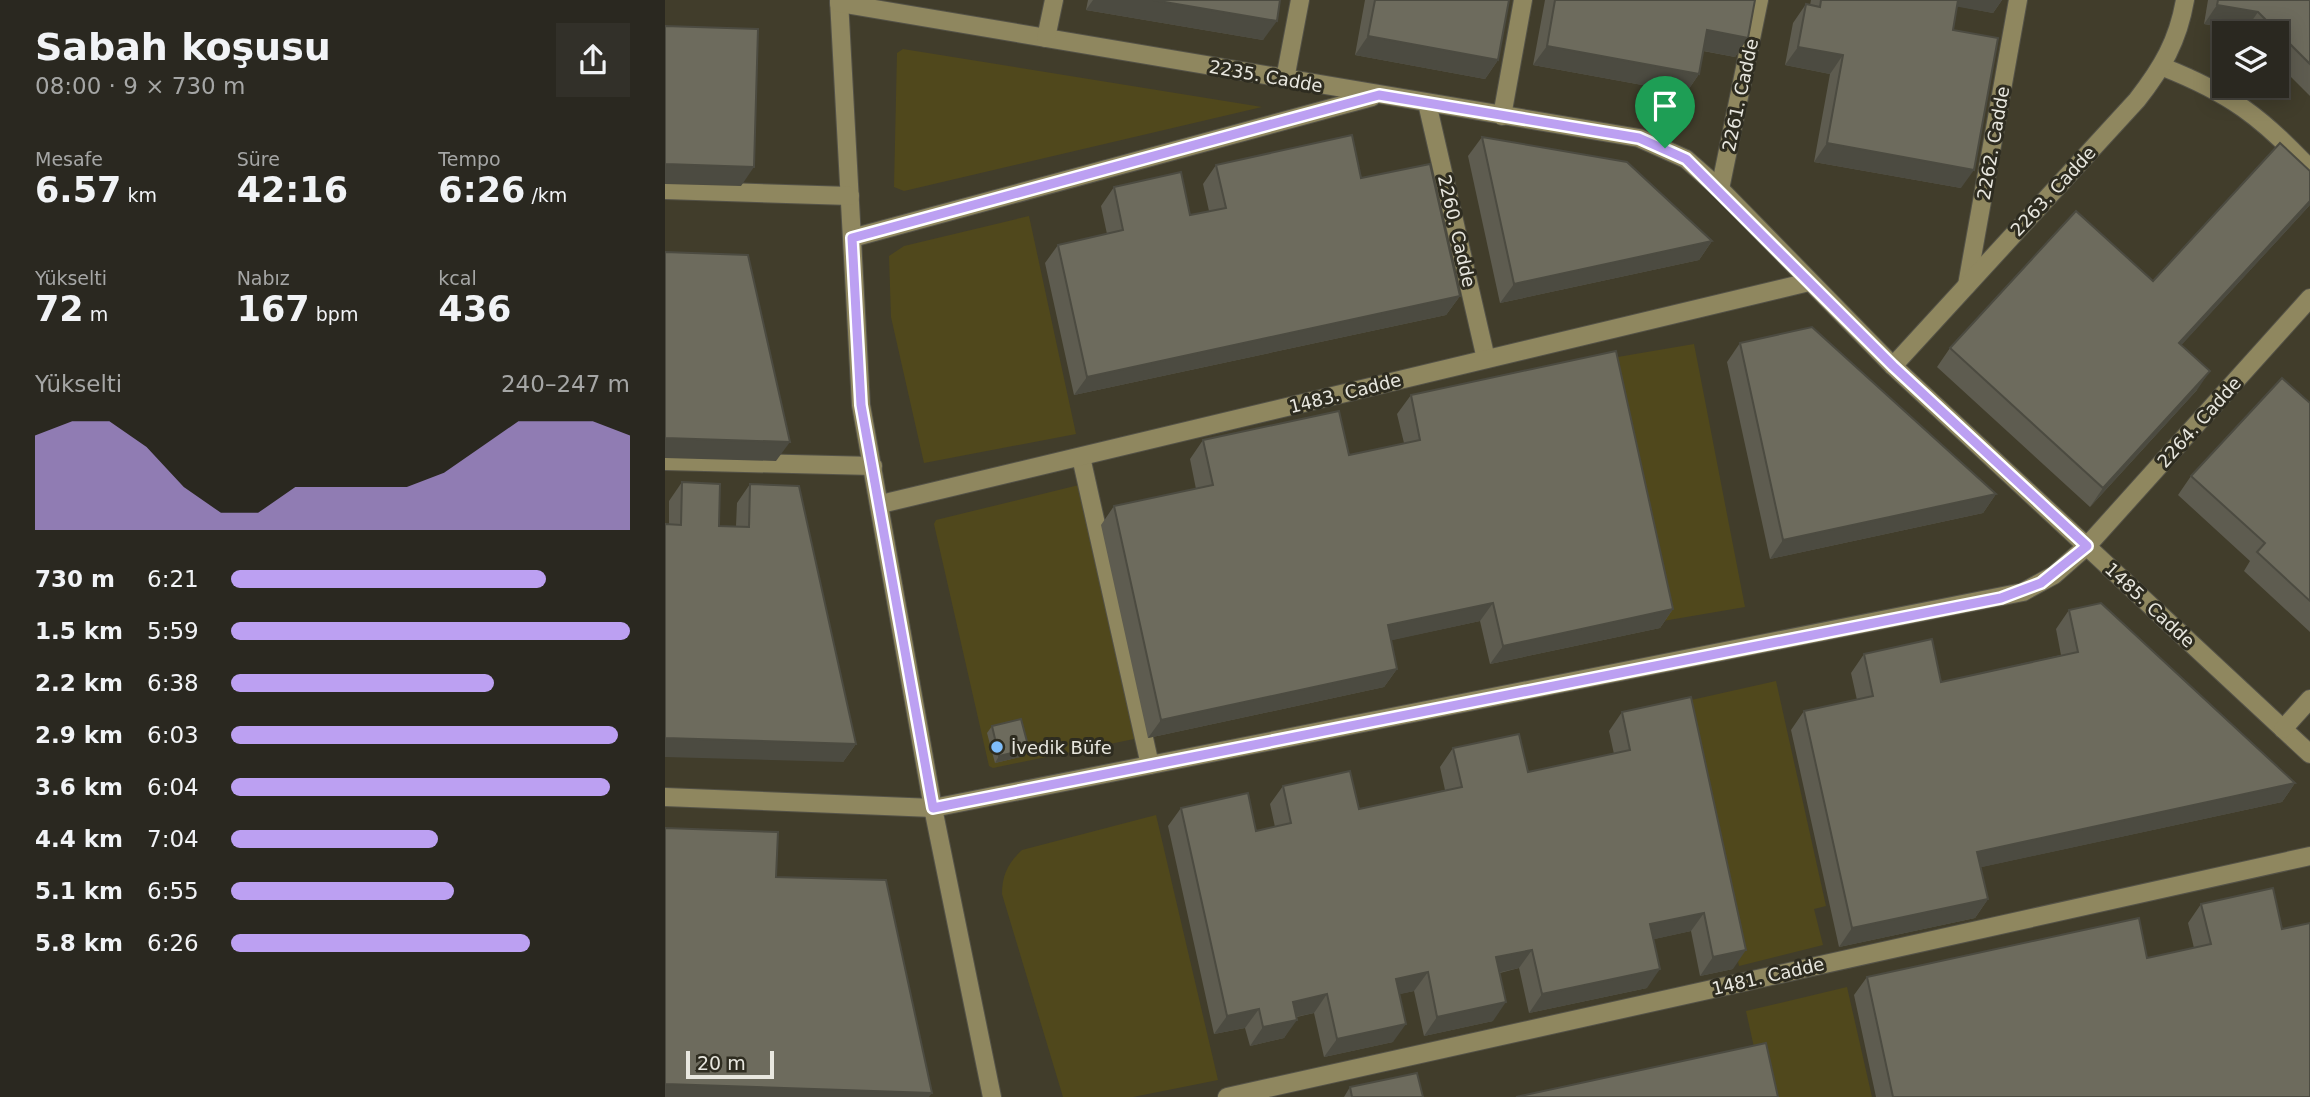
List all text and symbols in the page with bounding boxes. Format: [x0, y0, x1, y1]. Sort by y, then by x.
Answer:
map controls [2212, 21, 2289, 98]
button: layers [2212, 21, 2289, 98]
button: share [556, 23, 630, 97]
text: Sabah koşusu [35, 25, 331, 69]
street label: 2261. Cadde [1718, 37, 1762, 153]
street label: 2235. Cadde [1208, 56, 1324, 96]
text: 08:00 · 9 × 730 m [35, 73, 245, 99]
pin [1635, 76, 1695, 148]
street label: 2262. Cadde [1973, 85, 2013, 201]
icon: arrive [1646, 87, 1684, 125]
street label: 2263. Cadde [2006, 142, 2100, 240]
text: Mesafe [35, 148, 103, 170]
text: Süre [237, 148, 280, 170]
text: Tempo [438, 148, 501, 170]
text: 6.57 [35, 170, 121, 210]
text: 42:16 [237, 170, 348, 210]
text: 6:26 [438, 170, 525, 210]
street label: 2260. Cadde [1434, 173, 1480, 289]
text: km [121, 184, 157, 206]
text: /km [525, 184, 567, 206]
text: Yükselti [35, 267, 107, 289]
text: Nabız [237, 267, 290, 289]
text: kcal [438, 267, 477, 289]
text: 72 [35, 289, 84, 329]
text: 167 [237, 289, 310, 329]
text: 436 [438, 289, 511, 329]
text: m [84, 303, 108, 325]
text: bpm [310, 303, 358, 325]
street label: 1483. Cadde [1287, 369, 1403, 417]
text: Yükselti [35, 371, 122, 397]
text: 240–247 m [501, 371, 630, 397]
street label: 2264. Cadde [2153, 372, 2245, 472]
street label: 1485. Cadde [2101, 558, 2199, 652]
text: 730 m [35, 566, 115, 592]
text: 6:21 [147, 566, 199, 592]
text: 1.5 km [35, 618, 123, 644]
text: 5:59 [147, 618, 199, 644]
text: 2.2 km [35, 670, 123, 696]
text: 6:38 [147, 670, 199, 696]
text: 2.9 km [35, 722, 123, 748]
text: 6:03 [147, 722, 199, 748]
place label: İvedik Büfe [1011, 737, 1112, 758]
marker: İvedik Büfe [989, 739, 1005, 755]
text: 3.6 km [35, 774, 123, 800]
text: 6:04 [147, 774, 199, 800]
text: 4.4 km [35, 826, 123, 852]
text: 7:04 [147, 826, 199, 852]
text: 5.1 km [35, 878, 123, 904]
text: 6:55 [147, 878, 199, 904]
text: 5.8 km [35, 930, 123, 956]
text: 6:26 [147, 930, 199, 956]
street label: 1481. Cadde [1710, 953, 1826, 999]
scale bar [686, 1048, 773, 1080]
text: 20 m [697, 1052, 746, 1074]

